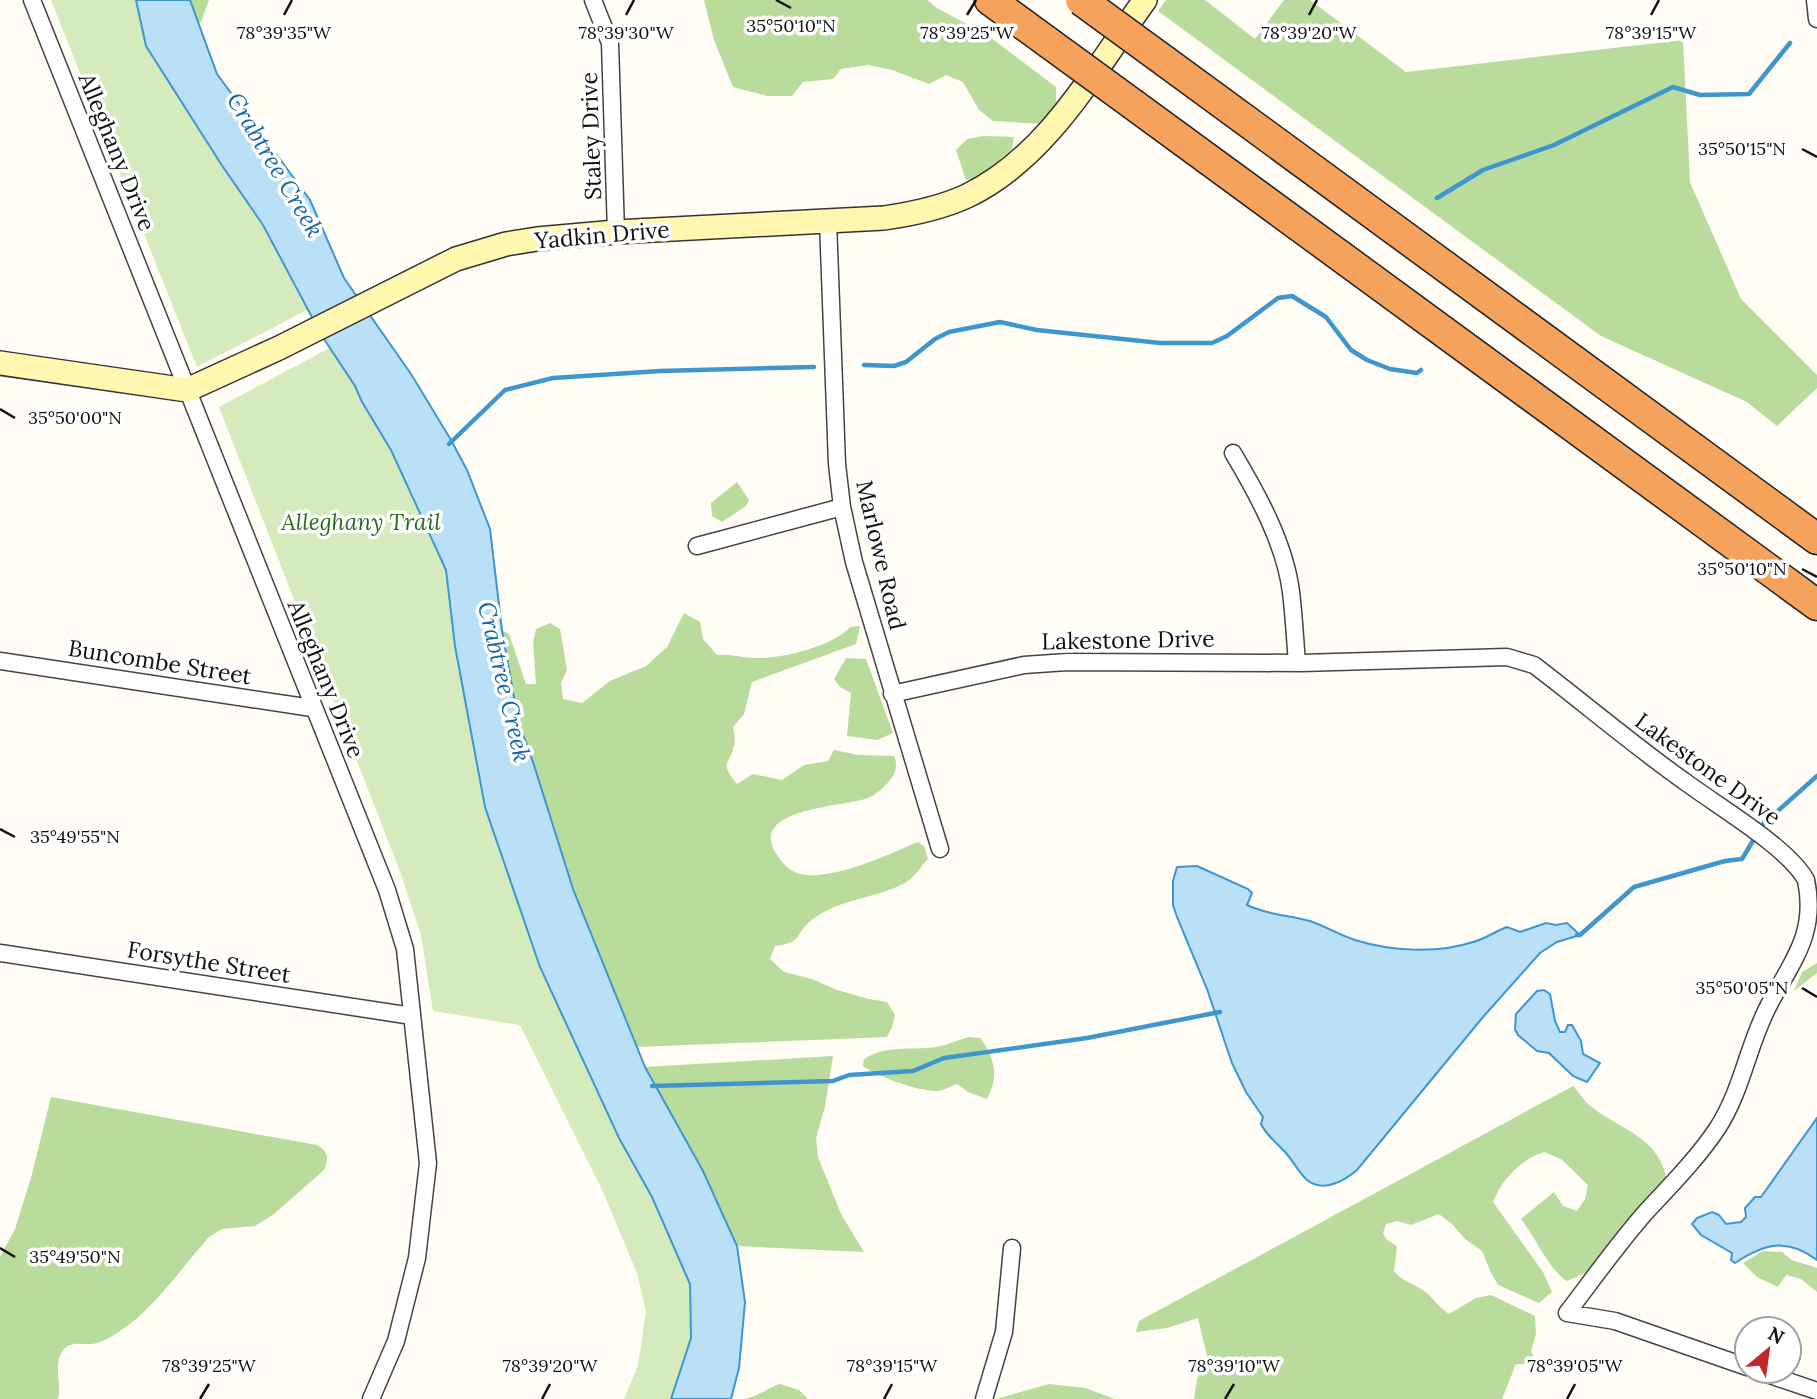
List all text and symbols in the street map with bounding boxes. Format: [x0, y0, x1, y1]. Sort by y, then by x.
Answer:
text: 35°50'10"N [746, 14, 836, 37]
text: 78°39'35"W [237, 21, 332, 44]
text: 78°39'30"W [578, 21, 675, 44]
text: 78°39'25"W [920, 21, 1015, 44]
text: 78°39'20"W [1262, 21, 1358, 44]
text: 78°39'15"W [1606, 21, 1697, 44]
street label: Alleghany Drive [72, 68, 162, 235]
street label: Staley Drive [574, 72, 607, 201]
water label: Crabtree Creek [220, 87, 331, 243]
text: 35°50'15"N [1698, 137, 1786, 160]
street label: Yadkin Drive [532, 214, 671, 255]
text: 35°50'00"N [28, 406, 122, 429]
street label: Marlowe Road [850, 477, 913, 633]
park label: Alleghany Trail [280, 507, 441, 536]
text: 35°50'10"N [1697, 557, 1787, 580]
street label: Alleghany Drive [281, 595, 371, 762]
water label: Crabtree Creek [471, 599, 538, 765]
street label: Lakestone Drive [1041, 623, 1215, 656]
street label: Buncombe Street [66, 633, 254, 690]
street label: Lakestone Drive [1630, 706, 1787, 831]
text: 35°49'55"N [30, 825, 120, 848]
street label: Forsythe Street [125, 934, 293, 989]
text: 35°50'05"N [1696, 976, 1788, 999]
text: 35°49'50"N [29, 1245, 121, 1268]
north arrow [1733, 1315, 1803, 1385]
text: N [1764, 1321, 1789, 1349]
text: 78°39'25"W [162, 1354, 257, 1377]
text: 78°39'20"W [503, 1354, 599, 1377]
text: 78°39'15"W [847, 1354, 938, 1377]
text: 78°39'10"W [1188, 1354, 1281, 1377]
text: 78°39'05"W [1527, 1354, 1624, 1377]

